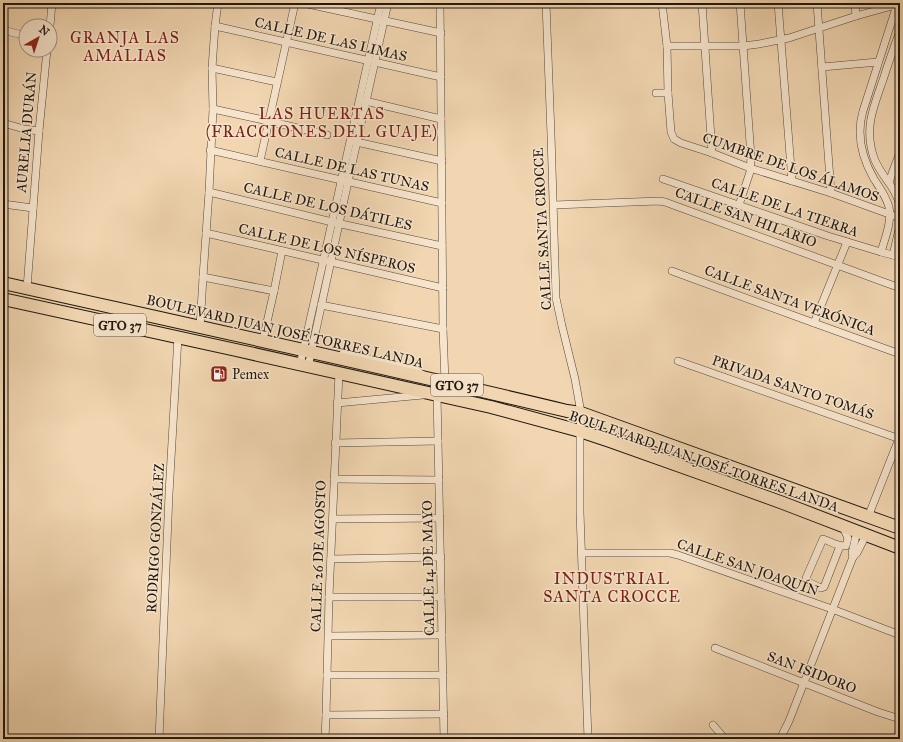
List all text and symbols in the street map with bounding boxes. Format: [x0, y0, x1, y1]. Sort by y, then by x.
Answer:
street label: CALLE DE LAS LIMAS [253, 14, 409, 65]
north arrow [18, 18, 58, 58]
text: N [36, 23, 52, 39]
district label: GRANJA LAS AMALIAS [70, 28, 180, 65]
street label: AURELIA DURÁN [11, 70, 40, 194]
district label: LAS HUERTAS (FRACCIONES DEL GUAJE) [206, 104, 438, 142]
street label: CUMBRE DE LOS ÁLAMOS [700, 127, 882, 206]
street label: CALLE DE LAS TUNAS [273, 143, 431, 196]
street label: CALLE SANTA CROCCE [530, 147, 555, 311]
street label: CALLE DE LA TIERRA [709, 174, 861, 241]
street label: CALLE DE LOS DÁTILES [242, 177, 414, 234]
street label: CALLE SAN HILARIO [673, 184, 819, 251]
street label: CALLE DE LOS NÍSPEROS [237, 218, 417, 277]
street label: CALLE SANTA VERÓNICA [702, 260, 879, 339]
street label: BOULEVARD JUAN JOSÉ TORRES LANDA [144, 289, 426, 373]
road number: GTO 37 [94, 314, 146, 336]
street label: PRIVADA SANTO TOMÁS [710, 350, 877, 423]
fuel station icon: Pemex [209, 364, 229, 384]
place label: Pemex [232, 366, 270, 383]
road number: GTO 37 [431, 374, 483, 396]
street label: BOULEVARD JUAN JOSÉ TORRES LANDA [566, 405, 842, 517]
street label: RODRIGO GONZÁLEZ [141, 462, 168, 614]
street label: CALLE 26 DE AGOSTO [307, 480, 330, 632]
street label: CALLE 14 DE MAYO [419, 500, 438, 636]
street label: CALLE SAN JOAQUÍN [674, 533, 822, 601]
district label: INDUSTRIAL SANTA CROCCE [543, 569, 681, 606]
street label: SAN ISIDORO [765, 648, 859, 697]

